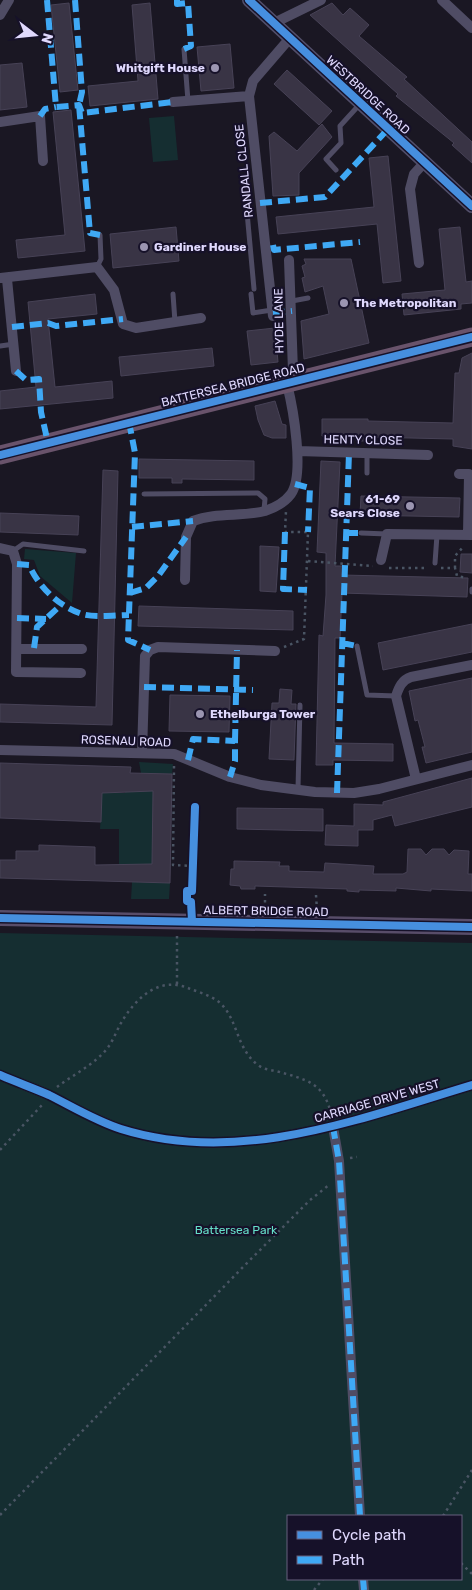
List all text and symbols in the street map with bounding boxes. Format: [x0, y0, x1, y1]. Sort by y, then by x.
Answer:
north arrow [10, 10, 60, 60]
text: N [37, 31, 57, 46]
street label: WESTBRIDGE ROAD [323, 53, 413, 137]
place label: Whitgift House [116, 61, 205, 75]
marker: Whitgift House [209, 62, 221, 74]
street label: RANDALL CLOSE [232, 124, 256, 218]
place label: Gardiner House [154, 240, 246, 254]
marker: Gardiner House [138, 241, 150, 253]
street label: HYDE LANE [271, 288, 287, 354]
place label: The Metropolitan [354, 296, 457, 310]
marker: The Metropolitan [338, 297, 350, 309]
street label: BATTERSEA BRIDGE ROAD [160, 360, 306, 410]
street label: HENTY CLOSE [323, 432, 403, 448]
place label: 61-69 Sears Close [330, 492, 400, 520]
marker: 61-69 Sears Close [404, 500, 416, 512]
place label: Ethelburga Tower [210, 707, 316, 721]
marker: Ethelburga Tower [194, 708, 206, 720]
street label: ROSENAU ROAD [81, 732, 171, 750]
street label: ALBERT BRIDGE ROAD [203, 903, 329, 919]
street label: CARRIAGE DRIVE WEST [313, 1076, 441, 1126]
park label: Battersea Park [195, 1223, 278, 1237]
legend [287, 1515, 462, 1580]
text: Cycle path [332, 1526, 406, 1544]
text: Path [332, 1551, 365, 1569]

